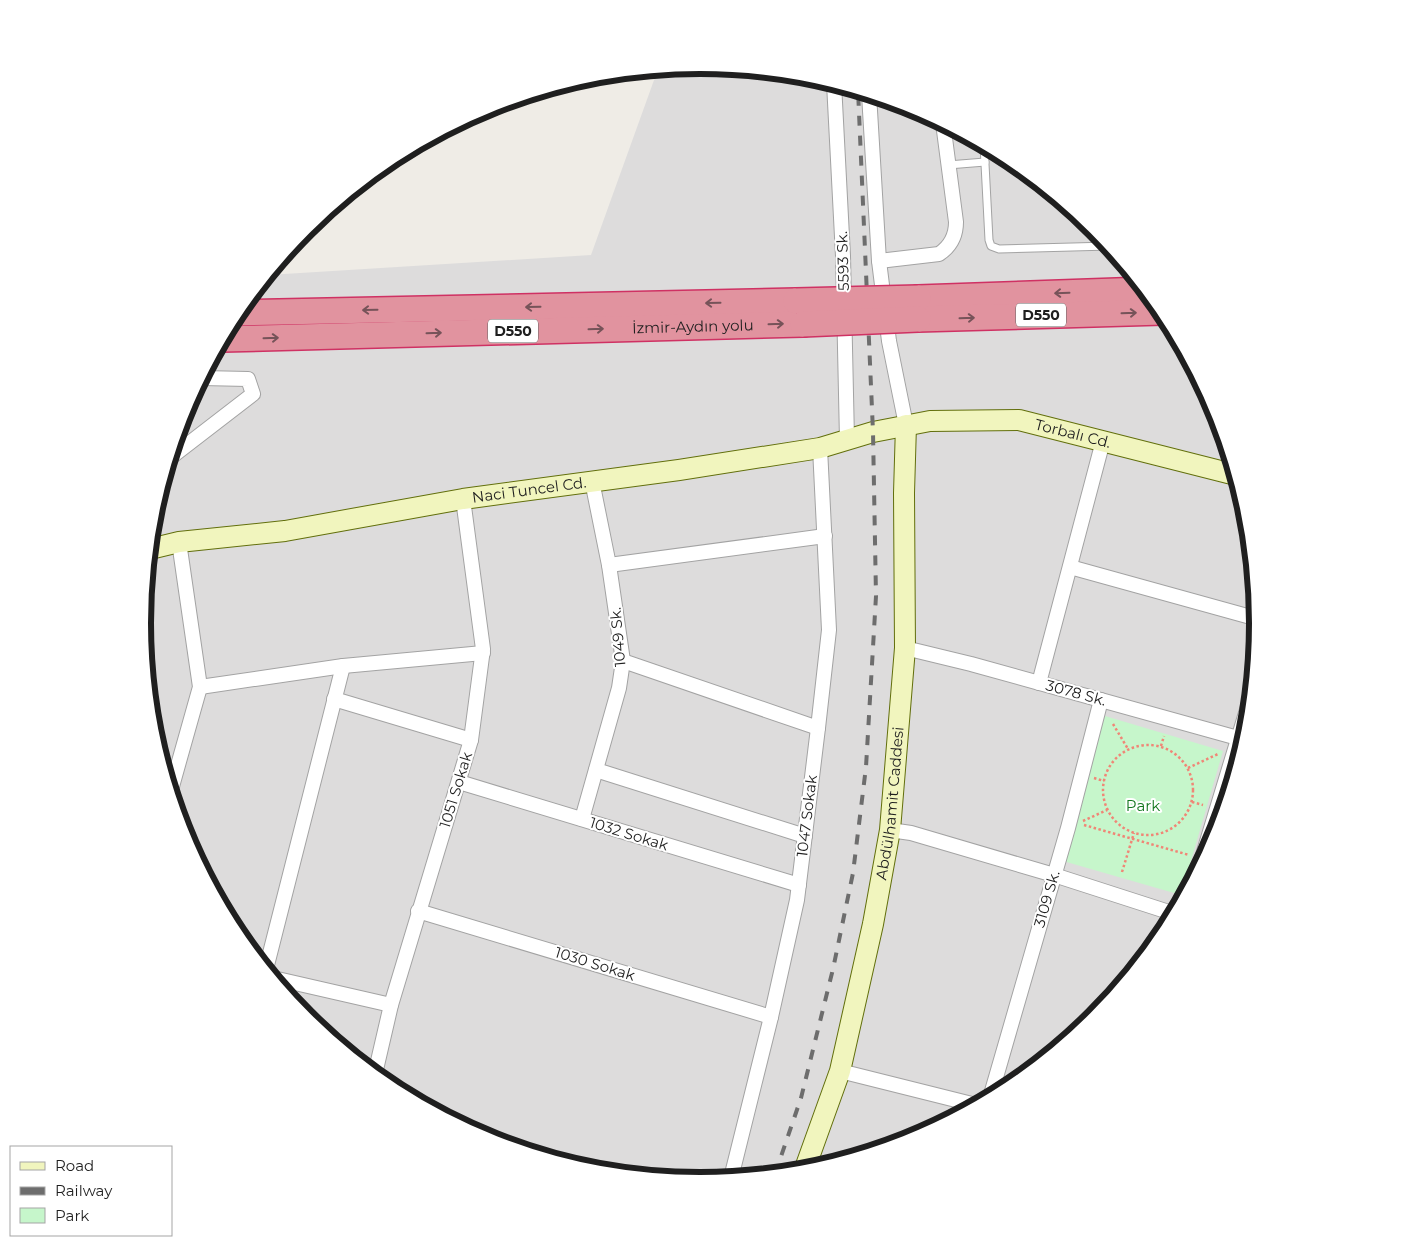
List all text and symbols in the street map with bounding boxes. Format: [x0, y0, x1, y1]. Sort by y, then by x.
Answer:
street label: 5593 Sk. [832, 231, 853, 291]
one-way arrow [1054, 288, 1070, 298]
one-way arrow [705, 298, 721, 308]
one-way arrow [525, 302, 541, 312]
road number: D550 [1016, 304, 1066, 326]
one-way arrow [363, 306, 379, 315]
one-way arrow [1120, 308, 1137, 318]
one-way arrow [958, 313, 974, 322]
street label: İzmir-Aydın yolu [632, 315, 754, 337]
road number: D550 [488, 320, 538, 342]
one-way arrow [768, 320, 784, 329]
one-way arrow [588, 324, 604, 334]
one-way arrow [426, 329, 442, 338]
one-way arrow [263, 333, 279, 342]
street label: Torbalı Cd. [1033, 414, 1113, 452]
street label: Naci Tuncel Cd. [471, 473, 587, 507]
street label: 1049 Sk. [605, 606, 630, 668]
street label: 3078 Sk. [1044, 675, 1108, 710]
street label: Abdülhamit Caddesi [871, 726, 907, 881]
street label: 1051 Sokak [435, 750, 476, 830]
street label: 1047 Sokak [792, 774, 821, 858]
park label: Park [1126, 796, 1160, 815]
street label: 1032 Sokak [587, 813, 671, 854]
street label: 3109 Sk. [1029, 868, 1064, 930]
street label: 1030 Sokak [553, 942, 638, 985]
legend [10, 1146, 172, 1236]
text: Road [55, 1156, 94, 1175]
text: Railway [55, 1181, 113, 1200]
text: Park [55, 1206, 89, 1225]

